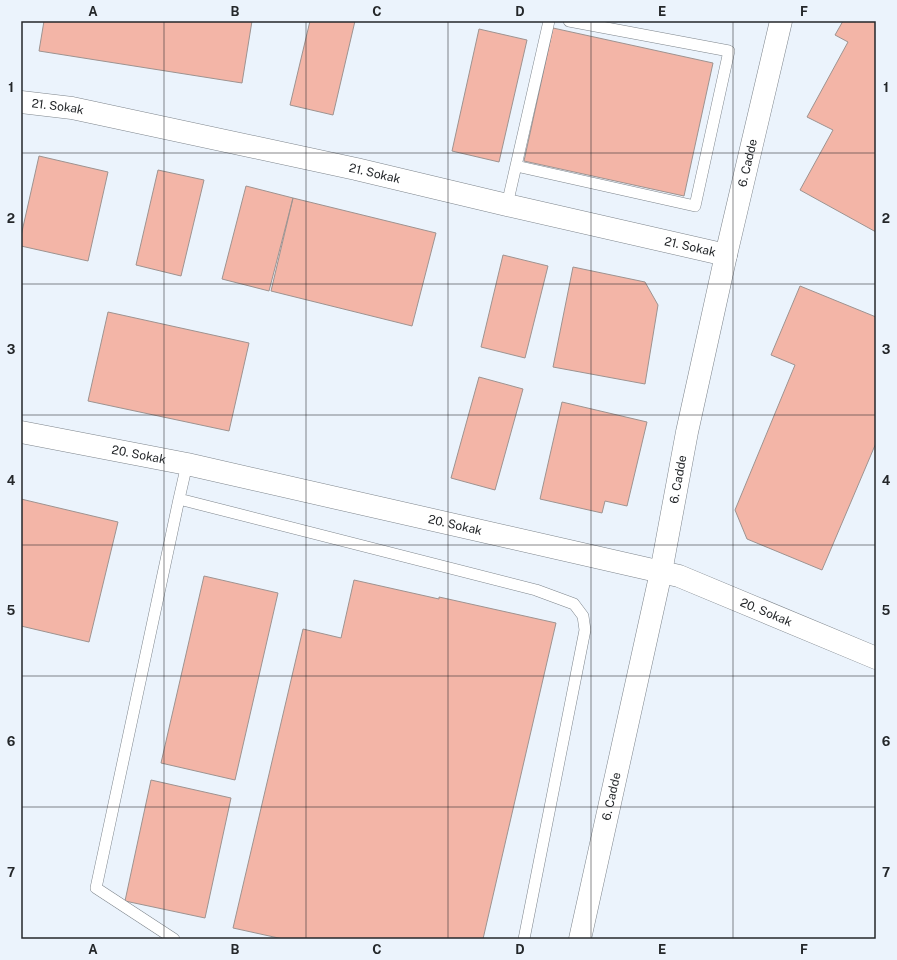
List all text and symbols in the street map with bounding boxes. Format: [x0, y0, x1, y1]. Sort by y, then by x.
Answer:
text: A [88, 4, 98, 19]
text: B [231, 4, 240, 19]
text: C [372, 4, 382, 19]
text: D [515, 4, 525, 19]
text: E [658, 4, 666, 19]
text: F [800, 4, 808, 19]
text: 1 [8, 80, 14, 95]
text: 1 [883, 80, 889, 95]
street label: 21. Sokak [31, 96, 85, 117]
street label: 6. Cadde [735, 137, 760, 188]
street label: 21. Sokak [348, 161, 402, 186]
text: 2 [7, 211, 15, 226]
text: 2 [882, 211, 890, 226]
street label: 21. Sokak [663, 234, 718, 260]
text: 3 [7, 342, 16, 357]
text: 3 [882, 342, 891, 357]
street label: 20. Sokak [111, 443, 167, 467]
street label: 6. Cadde [667, 454, 690, 505]
text: 4 [7, 473, 16, 488]
text: 4 [882, 473, 891, 488]
street label: 20. Sokak [427, 512, 484, 538]
street label: 20. Sokak [738, 595, 794, 629]
text: 5 [7, 603, 16, 618]
text: 5 [882, 603, 891, 618]
text: 6 [7, 734, 16, 749]
text: 6 [882, 734, 891, 749]
street label: 6. Cadde [599, 771, 624, 822]
text: 7 [7, 865, 15, 880]
text: 7 [882, 865, 890, 880]
text: A [88, 942, 98, 957]
text: B [231, 942, 240, 957]
text: C [372, 942, 382, 957]
text: D [515, 942, 525, 957]
text: E [658, 942, 666, 957]
text: F [800, 942, 808, 957]

